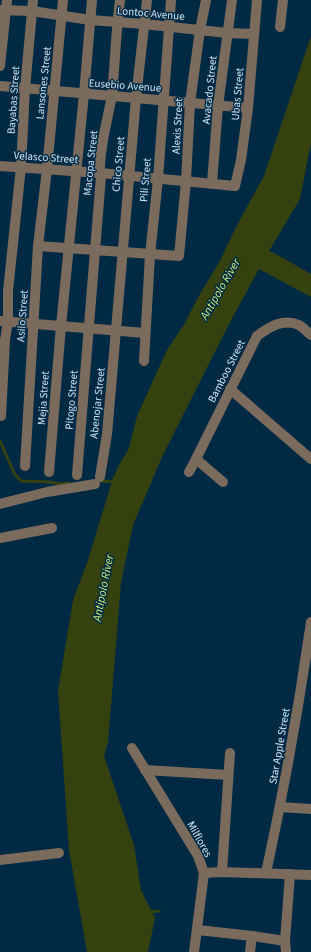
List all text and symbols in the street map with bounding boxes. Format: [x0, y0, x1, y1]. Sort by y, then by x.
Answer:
street label: Lontoc Avenue [117, 3, 186, 24]
street label: Lansones Street [32, 46, 55, 120]
street label: Avacado Street [198, 55, 221, 125]
street label: Bayabas Street [4, 65, 23, 135]
street label: Ubas Street [228, 67, 247, 121]
street label: Eusebio Avenue [88, 75, 162, 96]
street label: Alexis Street [169, 97, 186, 154]
street label: Macopa Street [80, 129, 101, 196]
street label: Chico Street [109, 135, 128, 192]
street label: Velasco Street [13, 148, 79, 167]
street label: Pili Street [136, 157, 155, 203]
water label: Antipolo River [196, 255, 245, 324]
street label: Asilo Street [13, 289, 32, 343]
street label: Bamboo Street [204, 337, 249, 405]
street label: Abenojar Street [86, 367, 109, 439]
street label: Pitogo Street [61, 369, 82, 430]
street label: Mejia Street [34, 370, 53, 426]
water label: Antipolo River [88, 552, 118, 624]
street label: Star Apple Street [265, 707, 294, 785]
street label: Milflores [183, 818, 216, 860]

